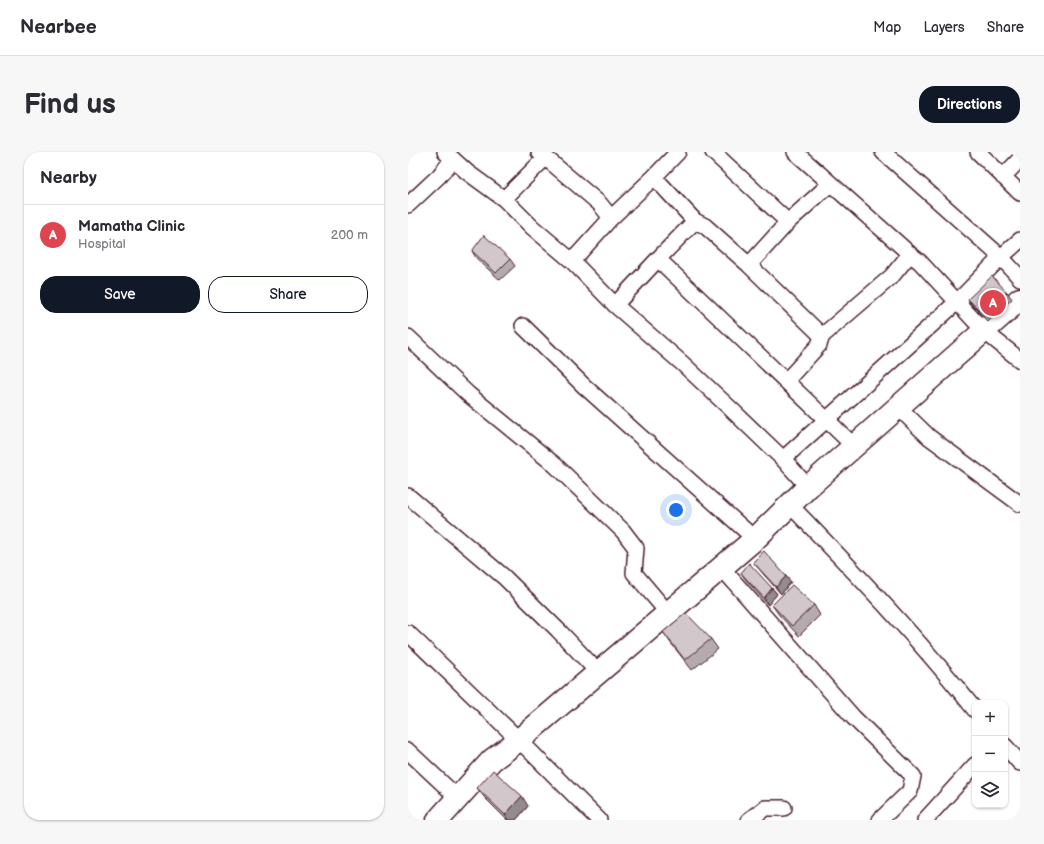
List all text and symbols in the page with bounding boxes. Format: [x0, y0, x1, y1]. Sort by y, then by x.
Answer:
text: Nearbee [20, 16, 97, 39]
text: Map [873, 19, 901, 36]
text: Layers [923, 19, 965, 36]
text: Share [987, 19, 1024, 36]
button: Directions [919, 86, 1020, 123]
text: Find us [24, 88, 116, 121]
text: Nearby [40, 168, 97, 188]
text: Mamatha Clinic [78, 217, 185, 236]
text: A [49, 227, 57, 243]
text: 200 m [331, 227, 368, 243]
text: Hospital [78, 236, 126, 252]
button: Save [40, 276, 200, 313]
button: Share [208, 276, 368, 313]
pin: A [980, 288, 1006, 318]
your location [666, 500, 686, 520]
map controls [972, 700, 1008, 808]
button: + [972, 700, 1008, 736]
button: − [972, 736, 1008, 772]
button: layers [972, 772, 1008, 808]

